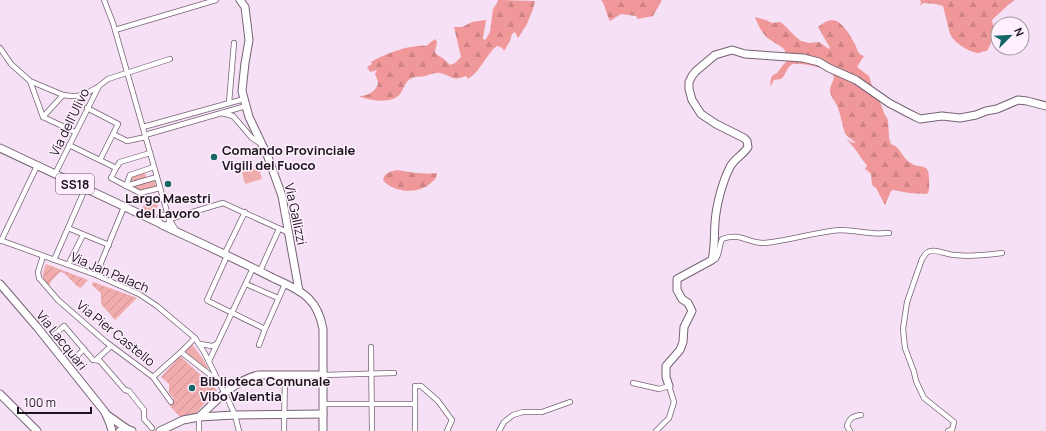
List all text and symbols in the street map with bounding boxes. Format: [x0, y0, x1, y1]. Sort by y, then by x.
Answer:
north arrow [990, 16, 1030, 56]
text: N [1011, 25, 1028, 38]
street label: Via dell'Ulivo [45, 85, 93, 159]
place label: Comando Provinciale Vigili del Fuoco [222, 141, 356, 174]
marker: Comando Provinciale Vigili del Fuoco [209, 152, 219, 162]
road number: SS18 [56, 174, 94, 194]
marker: Largo Maestri del Lavoro [163, 179, 173, 189]
street label: Via Gallizzi [281, 181, 311, 247]
place label: Largo Maestri del Lavoro [125, 189, 211, 222]
street label: Via Jan Palach [68, 247, 152, 297]
street label: Via Pier Castello [73, 296, 159, 370]
street label: Via Lacquari [32, 306, 92, 374]
place label: Biblioteca Comunale Vibo Valentia [200, 372, 330, 405]
marker: Biblioteca Comunale Vibo Valentia [187, 383, 197, 393]
scale bar [18, 389, 91, 415]
text: 100 m [24, 394, 56, 411]

